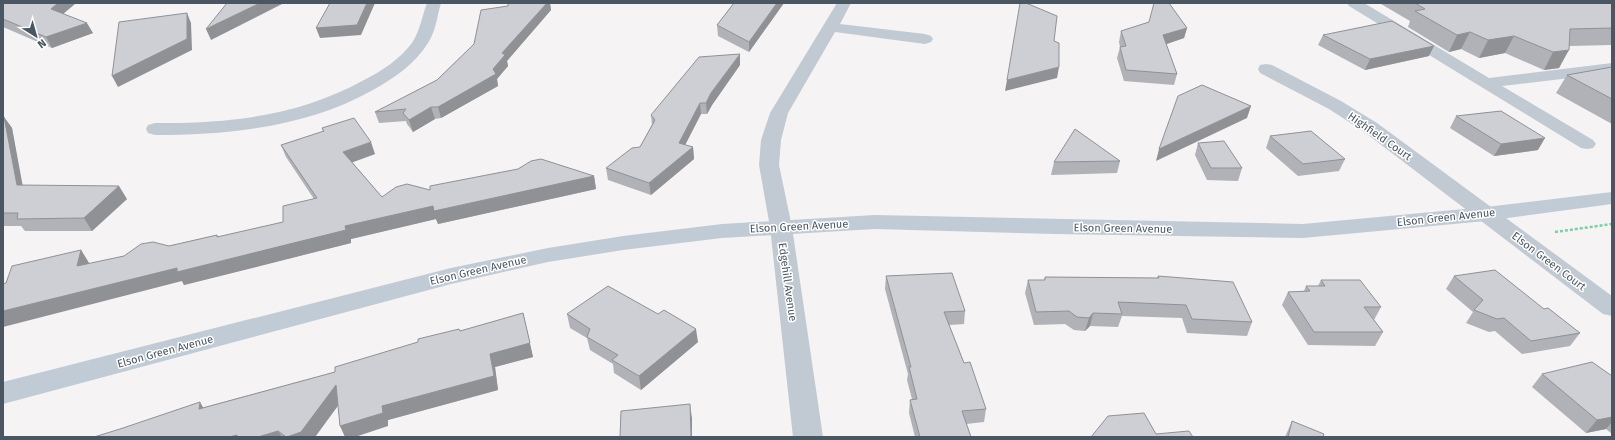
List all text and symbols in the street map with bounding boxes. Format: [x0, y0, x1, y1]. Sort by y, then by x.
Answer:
north arrow [16, 16, 56, 56]
text: N [35, 36, 49, 51]
street label: Highfield Court [1345, 110, 1414, 163]
street label: Elson Green Avenue [1396, 206, 1496, 229]
street label: Elson Green Avenue [749, 217, 849, 236]
street label: Elson Green Avenue [1074, 221, 1172, 236]
street label: Elson Green Court [1509, 229, 1588, 293]
street label: Edgehill Avenue [776, 242, 799, 322]
street label: Elson Green Avenue [429, 253, 528, 288]
street label: Elson Green Avenue [116, 332, 214, 371]

